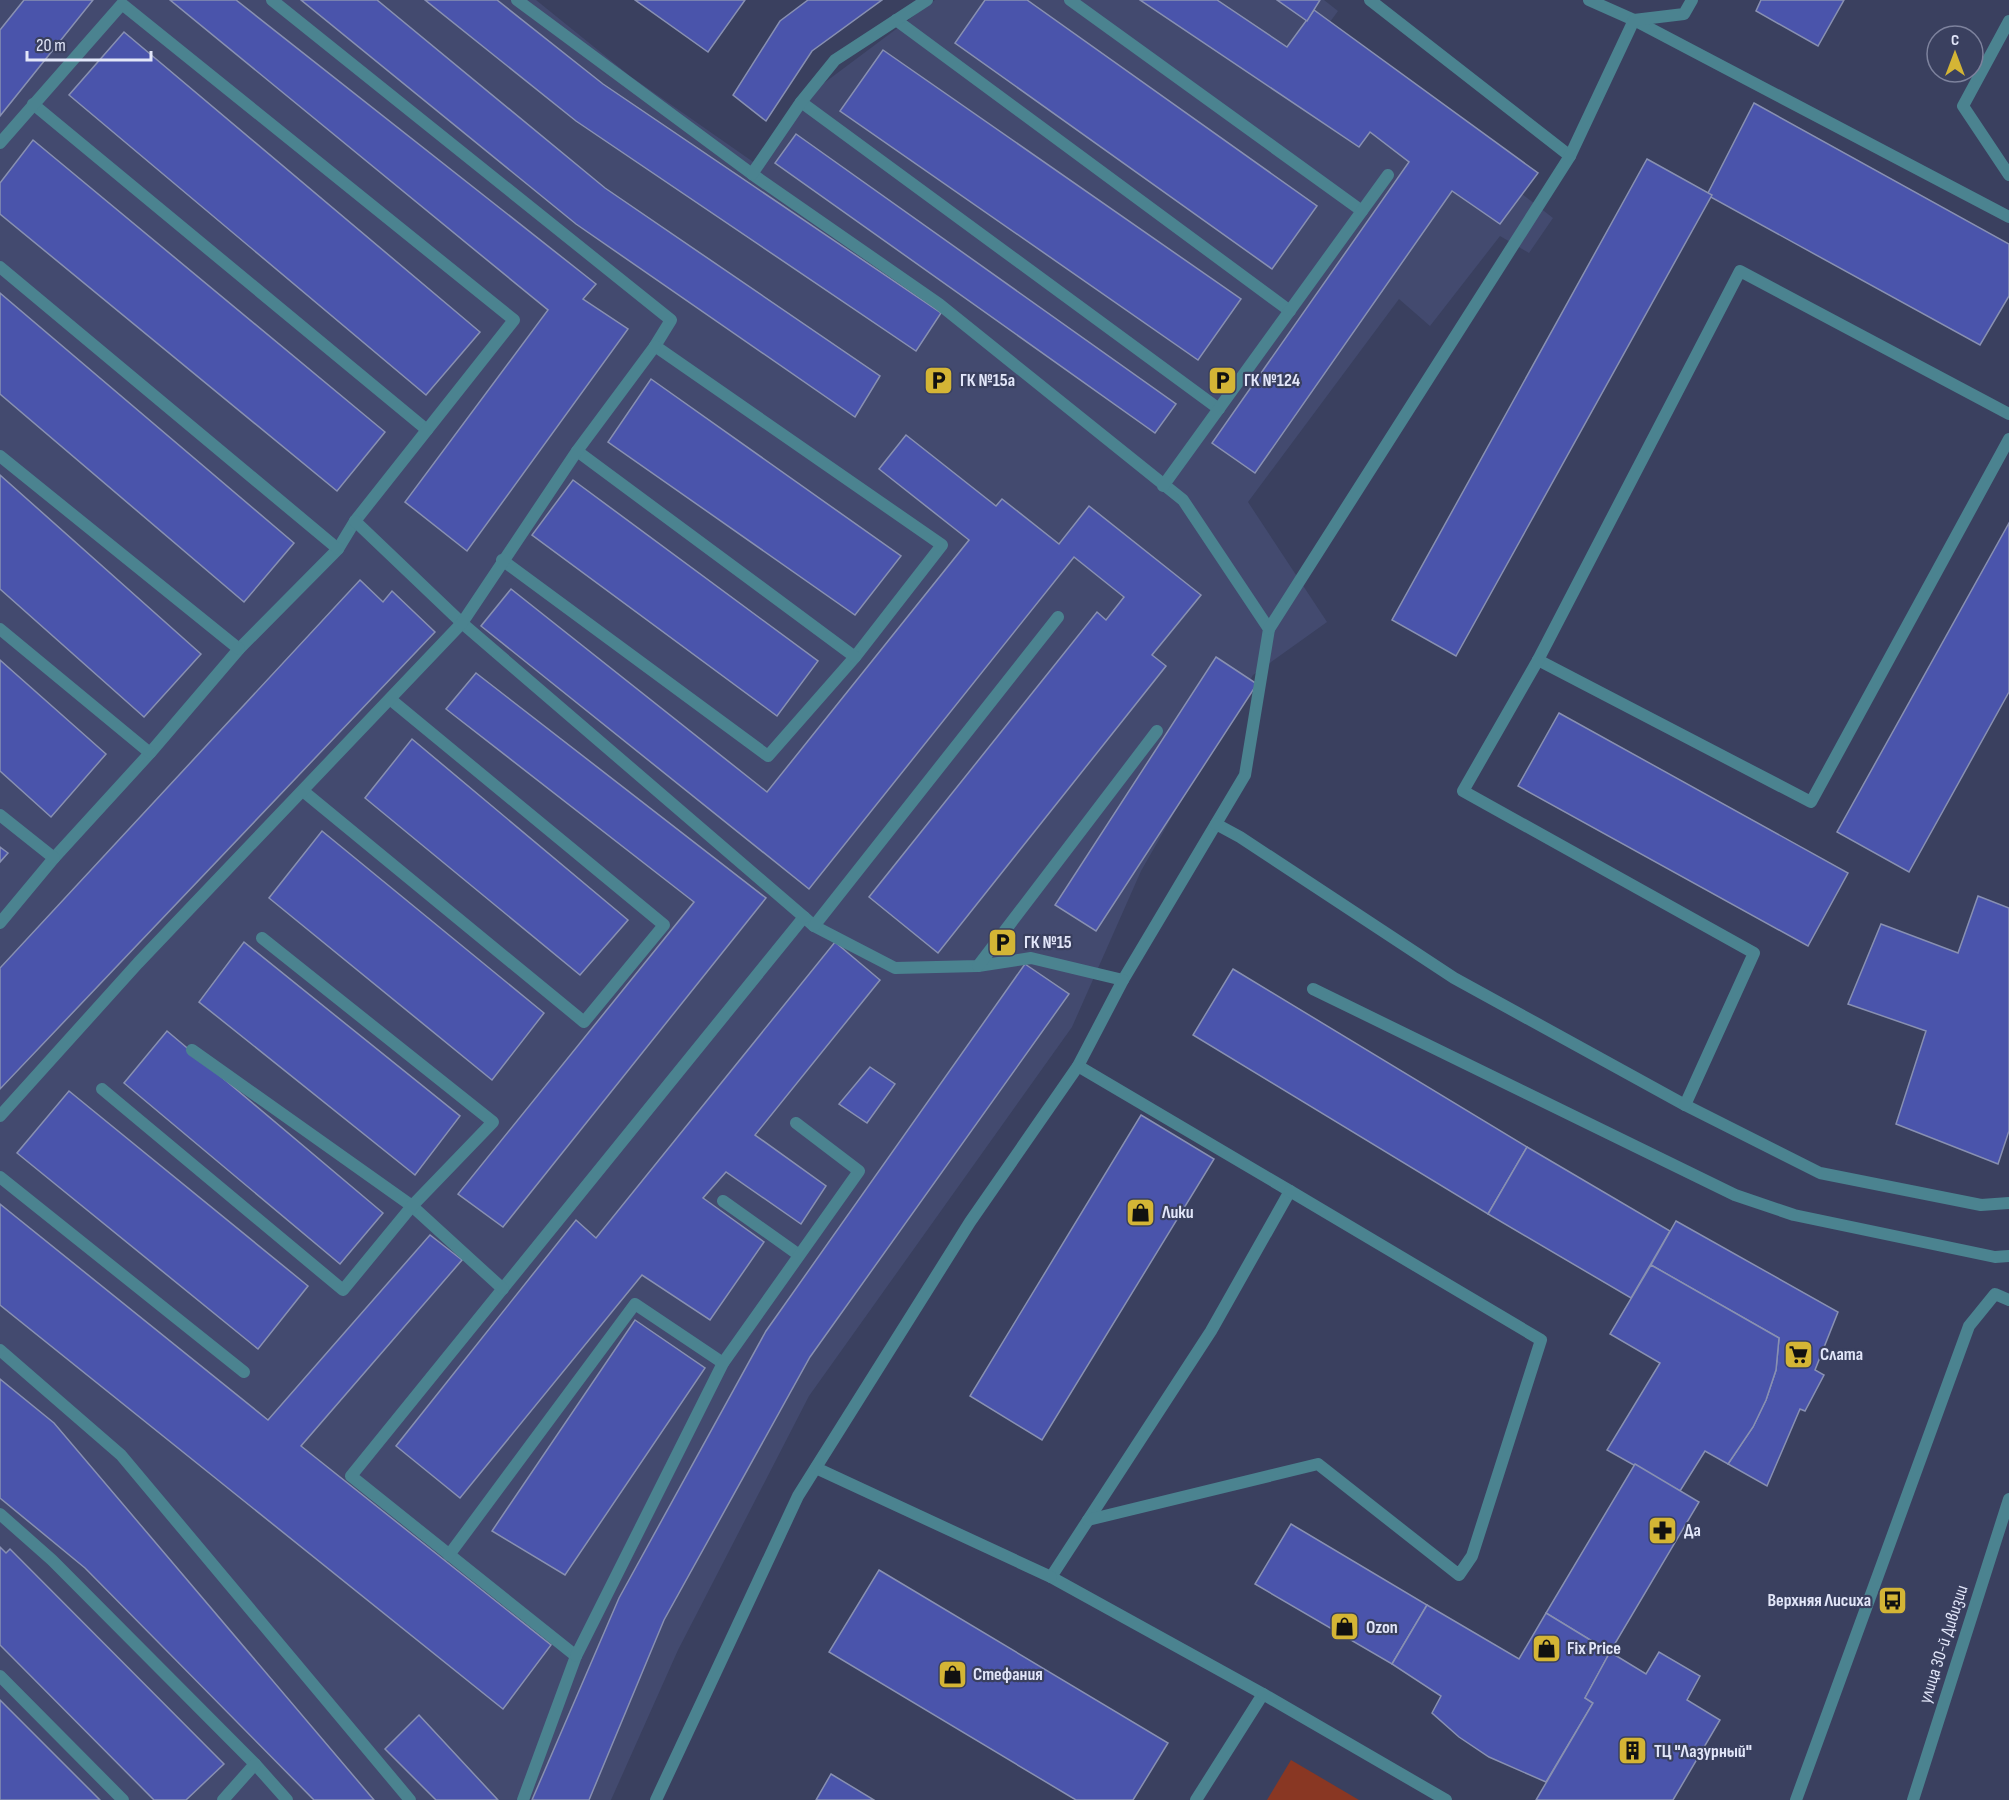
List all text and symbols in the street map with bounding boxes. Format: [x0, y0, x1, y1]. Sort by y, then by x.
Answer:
scale bar [27, 24, 152, 62]
north arrow [1925, 24, 1985, 84]
text: С [1951, 31, 1959, 50]
text: 20 m [36, 35, 66, 56]
parking icon: ГК №15а [923, 364, 955, 396]
parking icon: ГК №124 [1207, 364, 1239, 396]
place label: ГК №15а [960, 370, 1015, 391]
place label: ГК №124 [1244, 370, 1301, 391]
parking icon: ГК №15 [987, 926, 1019, 958]
place label: ГК №15 [1024, 932, 1072, 953]
shop icon: Лики [1125, 1196, 1157, 1228]
place label: Лики [1161, 1202, 1194, 1223]
supermarket icon: Слата [1783, 1338, 1815, 1370]
place label: Слата [1820, 1344, 1863, 1365]
pharmacy icon: Да [1647, 1514, 1679, 1546]
place label: Да [1684, 1520, 1701, 1541]
street label: улица 30-й Дивизии [1914, 1582, 1972, 1706]
bus stop icon: Верхняя Лисиха [1876, 1584, 1908, 1616]
place label: Верхняя Лисиха [1767, 1590, 1871, 1611]
shop icon: Ozon [1329, 1611, 1361, 1643]
place label: Ozon [1366, 1617, 1398, 1638]
shop icon: Fix Price [1530, 1632, 1562, 1664]
place label: Fix Price [1567, 1638, 1621, 1659]
shop icon: Стефания [936, 1658, 968, 1690]
place label: Стефания [973, 1664, 1043, 1685]
building icon: ТЦ "Лазурный" [1617, 1735, 1649, 1767]
place label: ТЦ "Лазурный" [1654, 1741, 1752, 1762]

